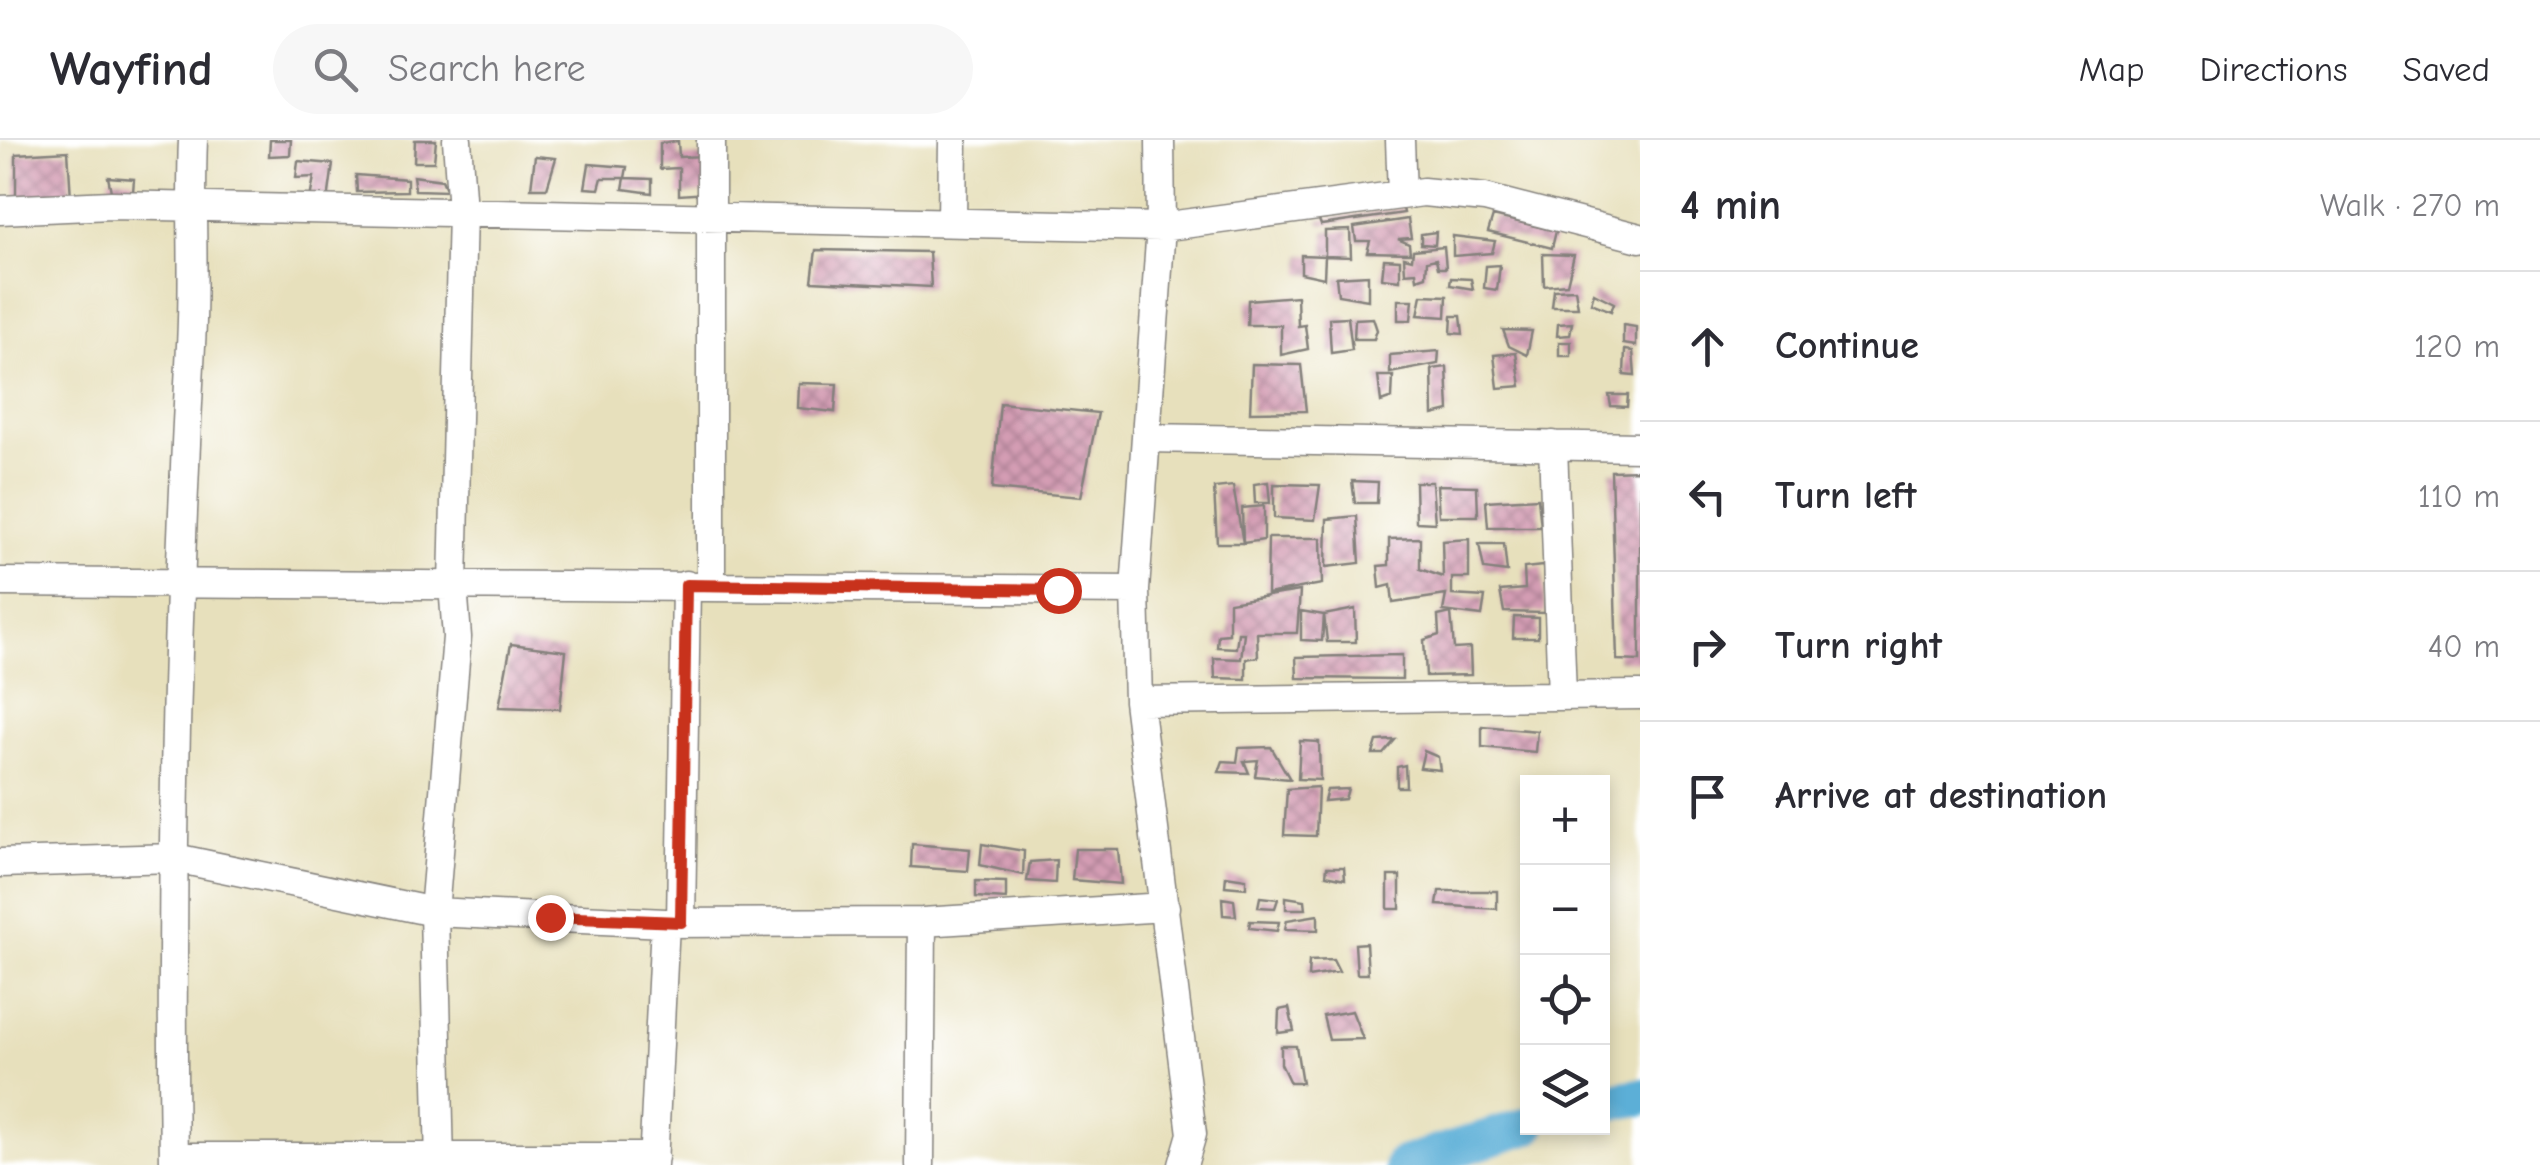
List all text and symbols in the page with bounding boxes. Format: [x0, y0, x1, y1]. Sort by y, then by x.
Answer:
search box [273, 24, 973, 114]
text: Wayfind [50, 42, 213, 97]
icon: search [308, 42, 363, 97]
text: Search here [388, 47, 586, 91]
text: Map [2079, 49, 2145, 90]
text: Directions [2200, 49, 2348, 90]
text: Saved [2403, 49, 2490, 90]
text: 4 min [1680, 181, 1781, 230]
text: Walk · 270 m [2320, 187, 2500, 224]
icon: ahead [1680, 319, 1735, 374]
text: Continue [1775, 324, 1919, 368]
text: 120 m [2414, 328, 2500, 365]
icon: left [1680, 469, 1735, 524]
text: Turn left [1775, 474, 1916, 518]
text: 110 m [2418, 478, 2500, 515]
route start [1036, 568, 1082, 614]
icon: right [1680, 619, 1735, 674]
text: Turn right [1775, 624, 1942, 668]
text: 40 m [2428, 628, 2500, 665]
icon: arrive [1680, 769, 1735, 824]
text: Arrive at destination [1775, 774, 2107, 818]
map controls [1520, 775, 1610, 1135]
button: + [1520, 775, 1610, 865]
button: − [1520, 865, 1610, 955]
route end [528, 895, 574, 941]
button: locate [1520, 955, 1610, 1045]
button: layers [1520, 1045, 1610, 1135]

